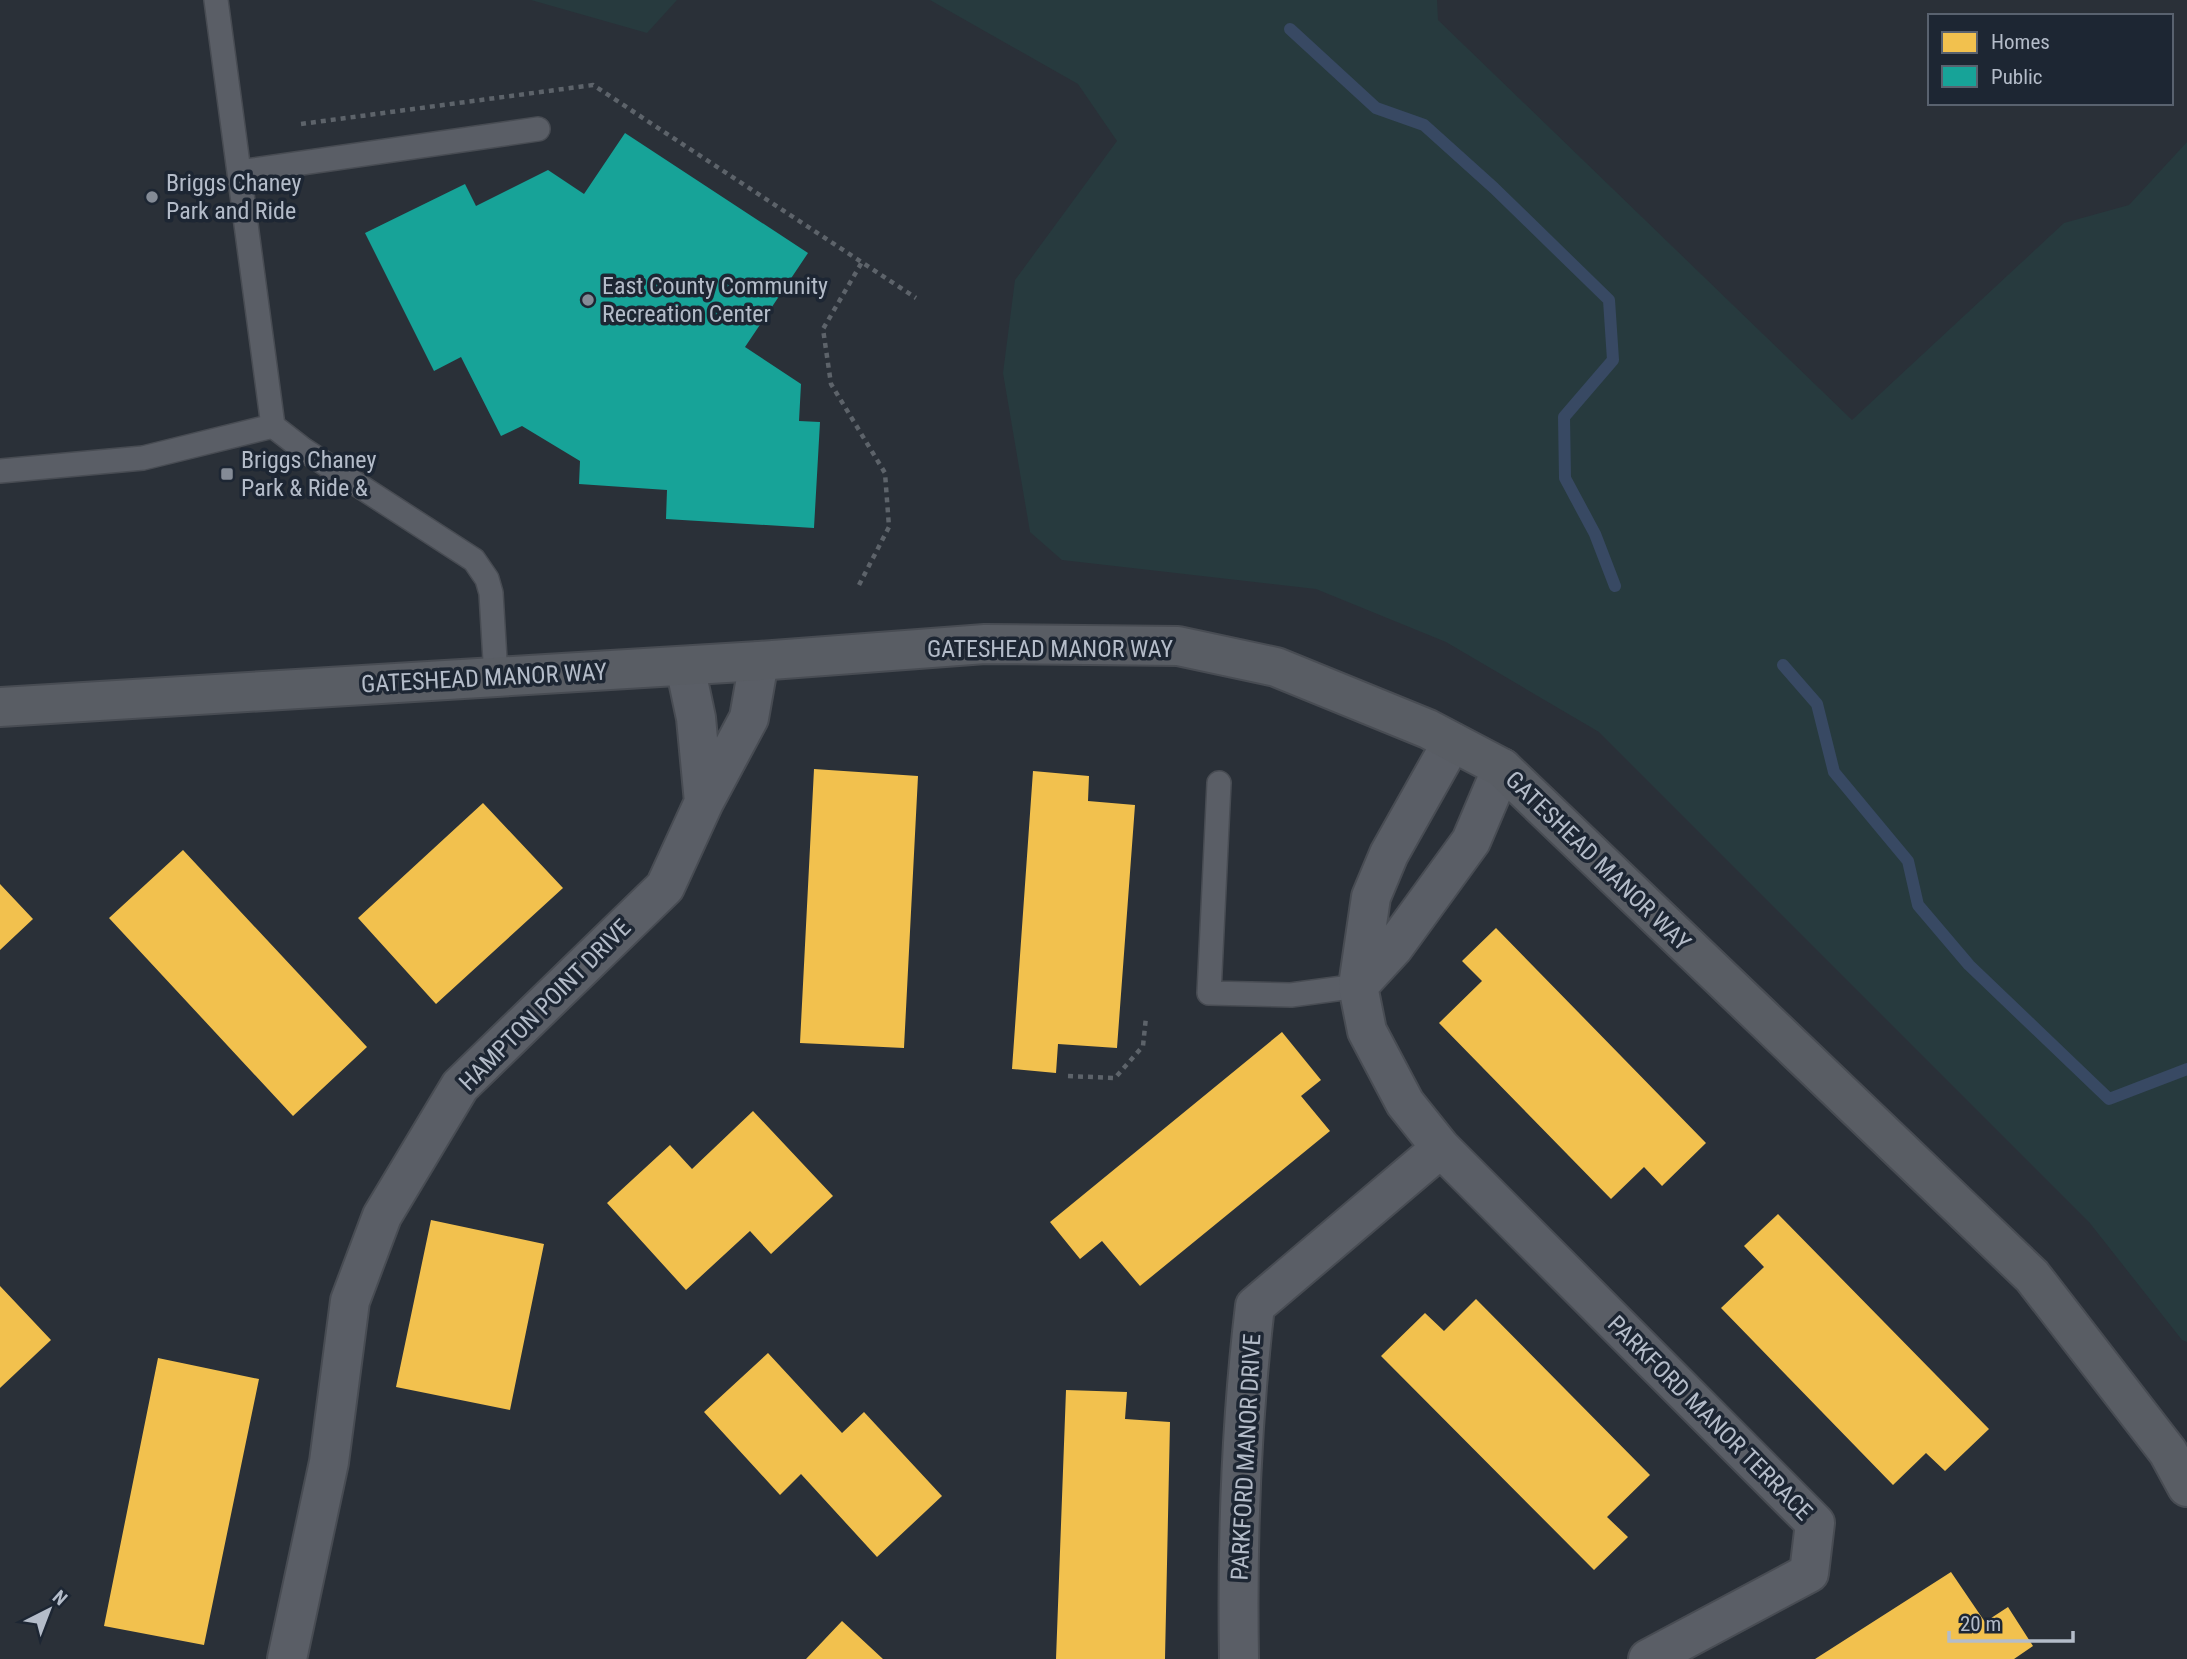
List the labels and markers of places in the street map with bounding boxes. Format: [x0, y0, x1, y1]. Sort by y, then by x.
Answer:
place label: Briggs Chaney Park and Ride [166, 169, 301, 225]
marker: Briggs Chaney Park and Ride [144, 189, 160, 205]
place label: East County Community Recreation Center [602, 272, 828, 328]
marker: East County Community Recreation Center [580, 292, 596, 308]
place label: Briggs Chaney Park & Ride & [241, 446, 376, 502]
marker: Briggs Chaney Park & Ride & [219, 466, 235, 482]

